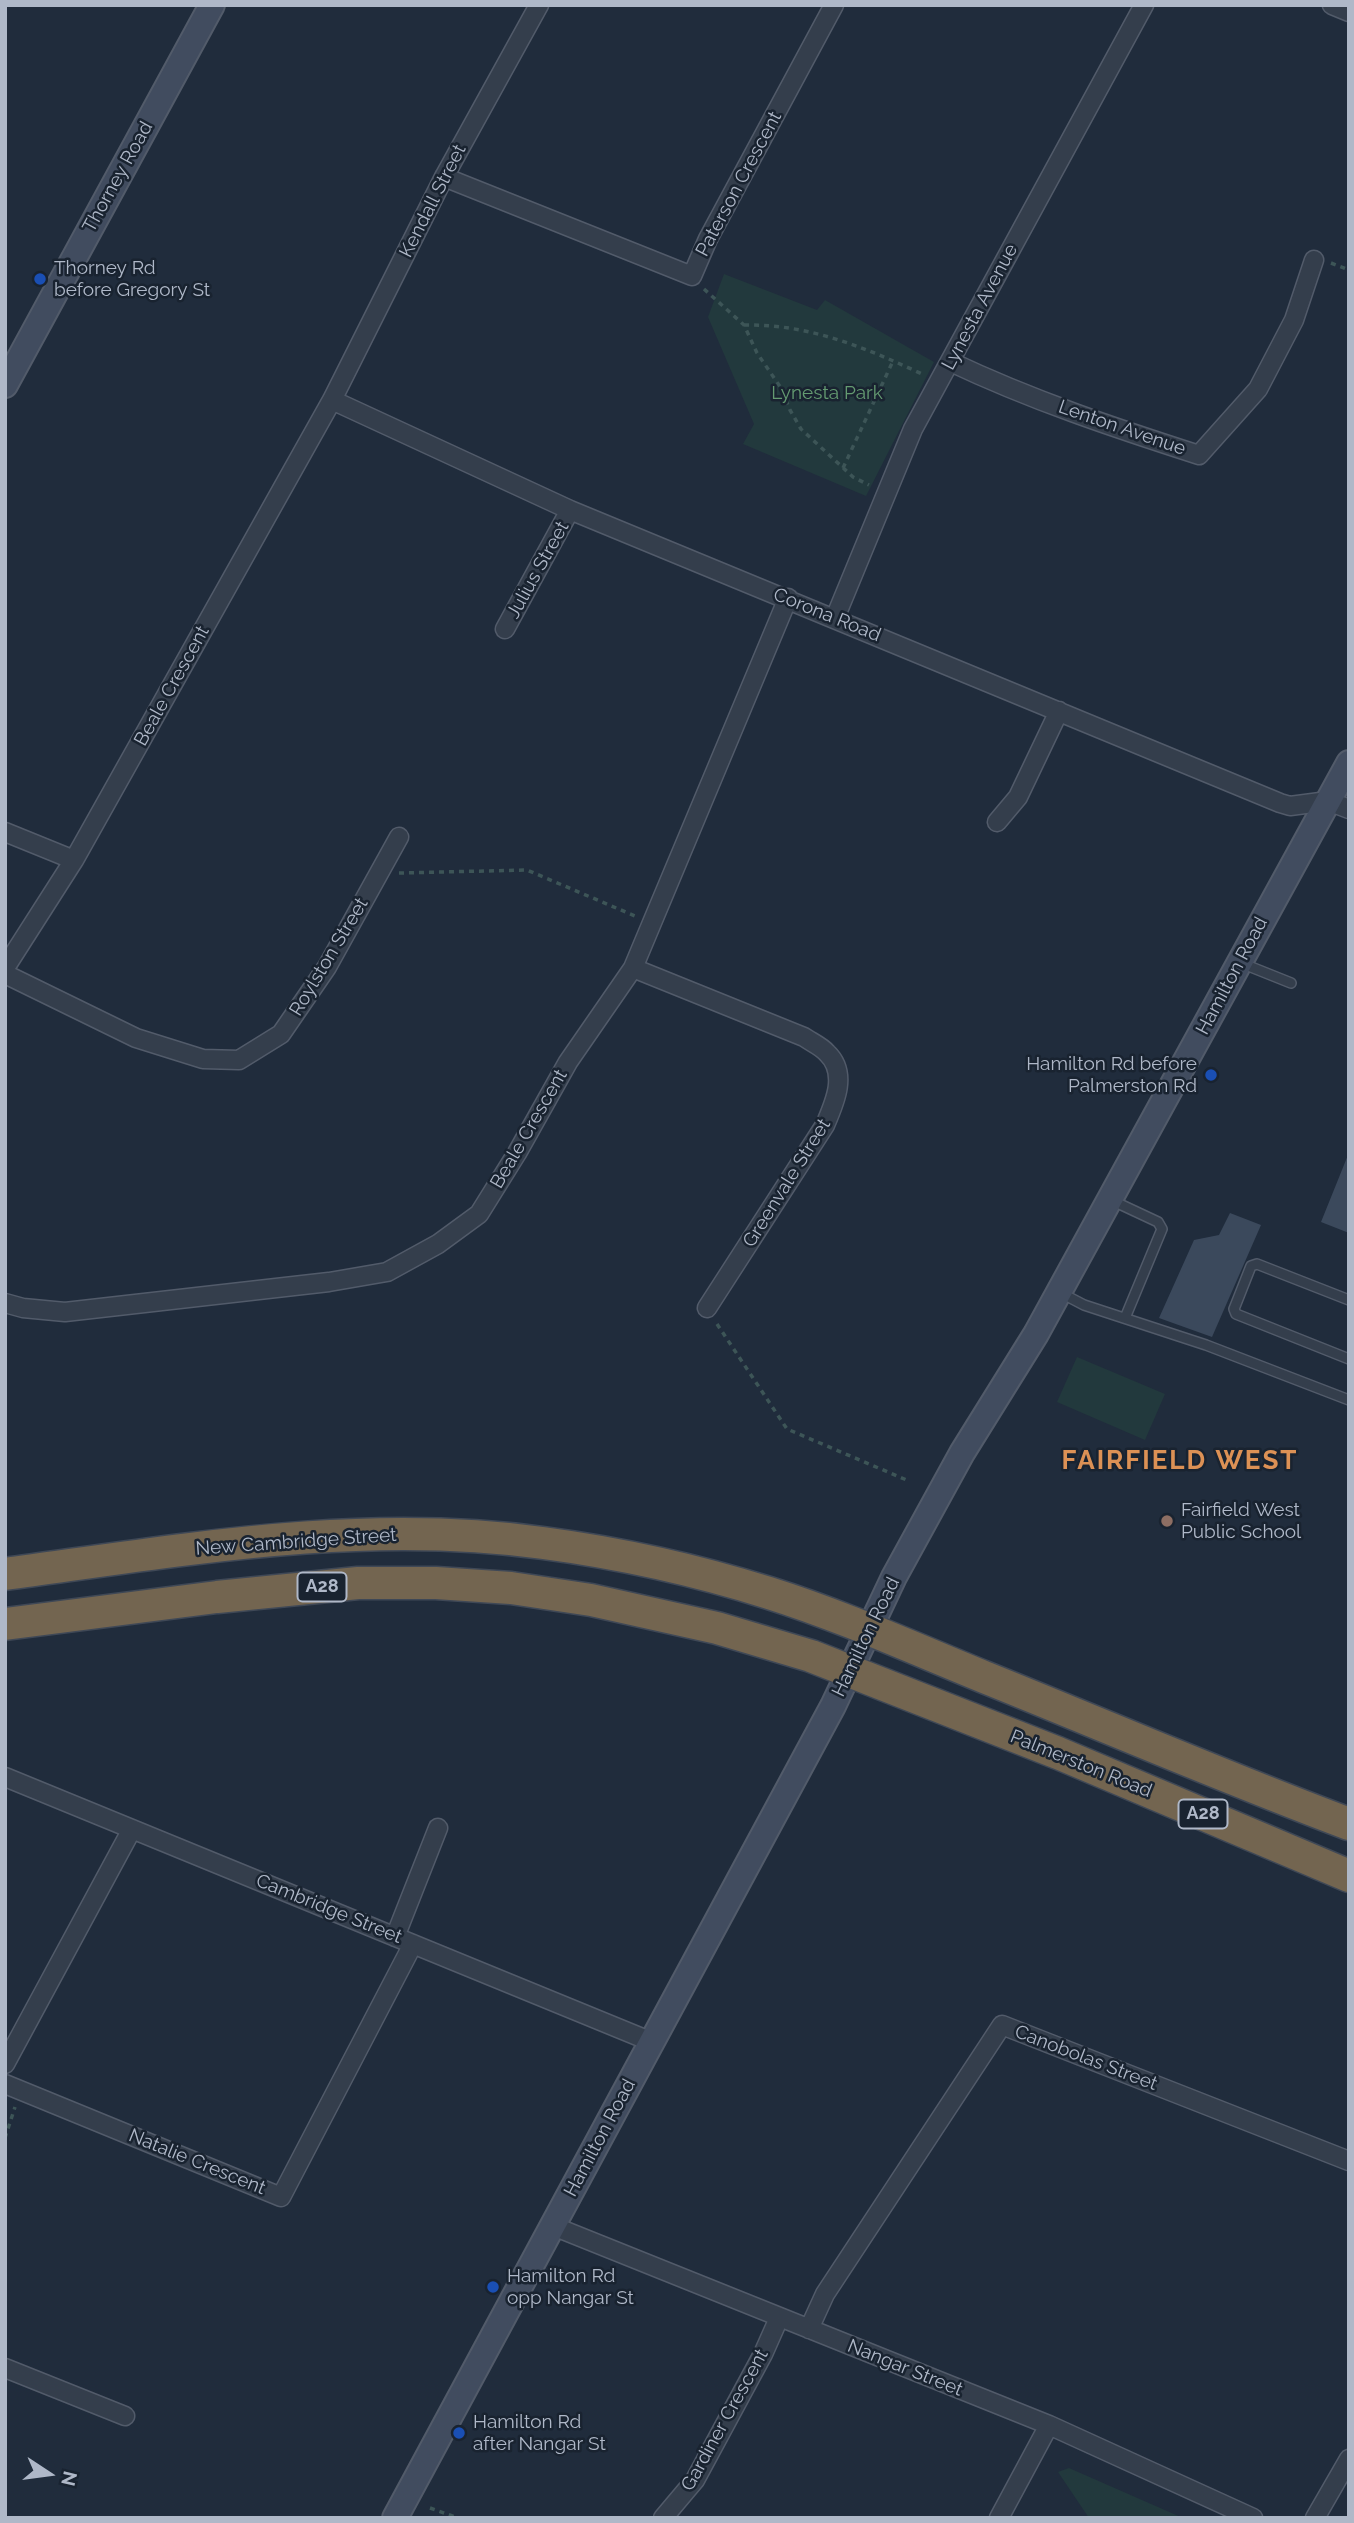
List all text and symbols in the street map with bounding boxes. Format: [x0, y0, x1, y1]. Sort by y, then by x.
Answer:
street label: Paterson Crescent [691, 108, 787, 260]
street label: Thorney Road [78, 118, 158, 236]
street label: Kendall Street [395, 141, 471, 261]
street label: Lynesta Avenue [937, 240, 1023, 374]
place label: Thorney Rd before Gregory St [54, 257, 210, 301]
marker: Thorney Rd before Gregory St [32, 271, 48, 287]
park label: Lynesta Park [771, 382, 883, 404]
street label: Lenton Avenue [1055, 396, 1189, 460]
street label: Julius Street [502, 517, 574, 623]
street label: Corona Road [770, 583, 884, 647]
street label: Beale Crescent [130, 622, 214, 750]
street label: Roylston Street [285, 894, 373, 1020]
street label: Hamilton Road [1191, 913, 1273, 1039]
place label: Hamilton Rd before Palmerston Rd [1026, 1053, 1197, 1097]
street label: Beale Crescent [486, 1065, 572, 1193]
marker: Hamilton Rd before Palmerston Rd [1203, 1067, 1219, 1083]
street label: Greenvale Street [738, 1115, 836, 1251]
district label: FAIRFIELD WEST [1063, 1445, 1297, 1477]
place label: Fairfield West Public School [1181, 1499, 1301, 1543]
marker: Fairfield West Public School [1159, 1513, 1175, 1529]
street label: New Cambridge Street [195, 1524, 397, 1560]
road number: A28 [298, 1572, 346, 1602]
street label: Hamilton Road [827, 1574, 905, 1700]
street label: Palmerston Road [1007, 1725, 1155, 1803]
road number: A28 [1178, 1800, 1228, 1828]
street label: Cambridge Street [253, 1869, 405, 1949]
street label: Canobolas Street [1011, 2020, 1161, 2096]
street label: Hamilton Road [559, 2075, 641, 2201]
street label: Natalie Crescent [125, 2124, 269, 2200]
place label: Hamilton Rd opp Nangar St [507, 2265, 634, 2309]
marker: Hamilton Rd opp Nangar St [485, 2279, 501, 2295]
street label: Nangar Street [844, 2335, 966, 2401]
street label: Gardiner Crescent [677, 2345, 773, 2495]
place label: Hamilton Rd after Nangar St [473, 2411, 606, 2455]
marker: Hamilton Rd after Nangar St [451, 2425, 467, 2441]
north arrow [14, 2439, 84, 2509]
text: N [57, 2469, 82, 2488]

